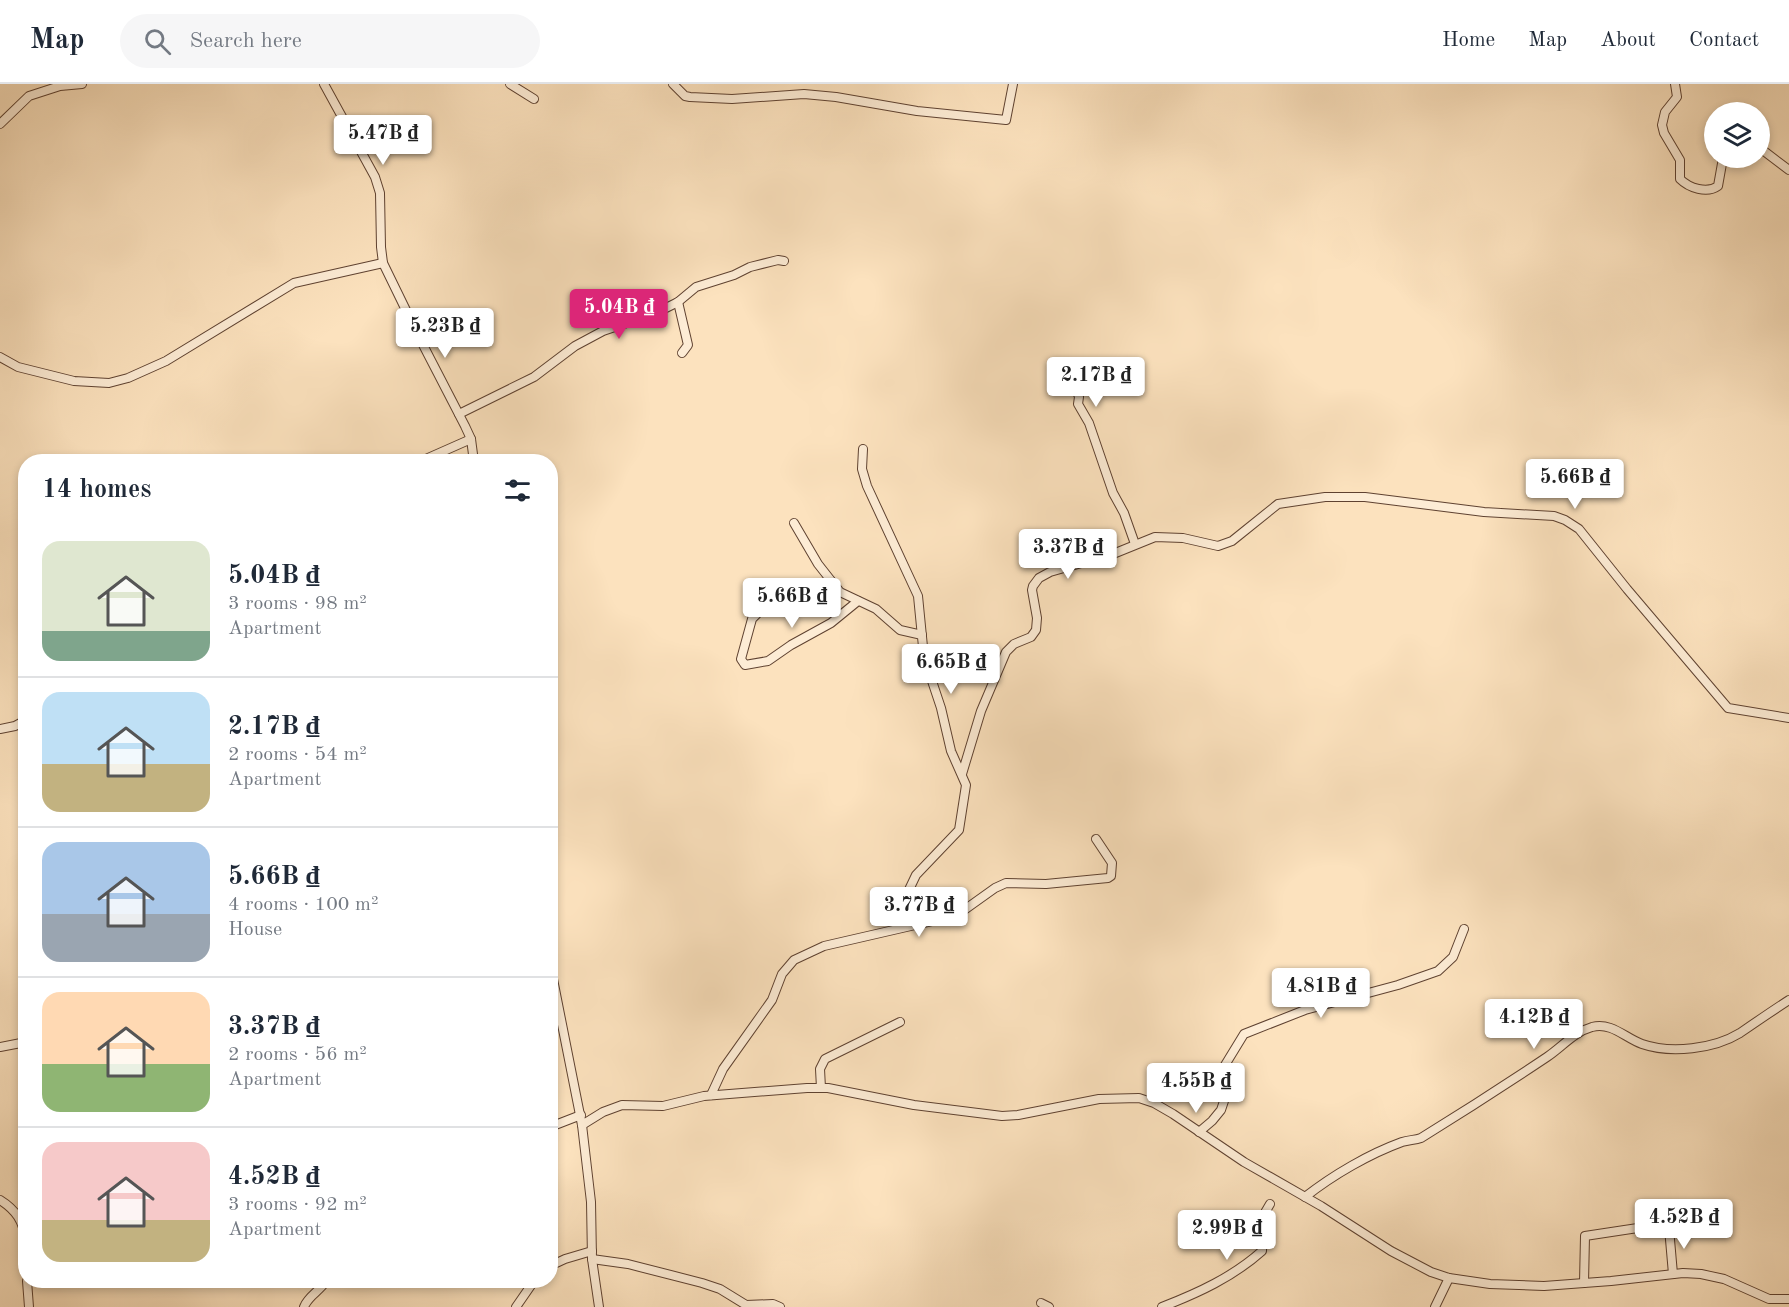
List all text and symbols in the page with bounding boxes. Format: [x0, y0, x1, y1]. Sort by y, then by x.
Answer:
search box [120, 14, 540, 68]
icon: search [141, 25, 174, 58]
text: Map [30, 27, 84, 55]
text: Search here [189, 30, 302, 52]
text: Home [1442, 30, 1495, 51]
text: Map [1528, 30, 1567, 51]
text: About [1600, 30, 1656, 51]
text: Contact [1689, 30, 1759, 51]
map controls [1704, 102, 1770, 168]
button: layers [1704, 102, 1770, 168]
pin: 5.47B ₫ [328, 115, 438, 166]
text: 5.47B ₫ [348, 124, 418, 144]
pin: 5.04B ₫ [564, 289, 674, 340]
text: 5.04B ₫ [584, 298, 654, 318]
pin: 5.23B ₫ [390, 308, 500, 359]
text: 5.23B ₫ [410, 317, 480, 337]
pin: 2.17B ₫ [1041, 357, 1151, 408]
text: 2.17B ₫ [1061, 366, 1131, 386]
pin: 5.66B ₫ [1520, 459, 1630, 510]
text: 5.66B ₫ [1540, 468, 1610, 488]
icon: filters [501, 474, 534, 507]
text: 14 homes [42, 477, 151, 503]
pin: 3.37B ₫ [1013, 529, 1123, 580]
text: 3.37B ₫ [1033, 538, 1103, 558]
text: 5.04B ₫ [228, 563, 320, 589]
icon: home [90, 565, 162, 637]
pin: 5.66B ₫ [737, 578, 847, 629]
text: 5.66B ₫ [757, 587, 827, 607]
text: 3 rooms · 98 m² [228, 594, 367, 614]
text: Apartment [228, 619, 322, 639]
pin: 6.65B ₫ [896, 644, 1006, 695]
text: 6.65B ₫ [916, 653, 986, 673]
text: 2.17B ₫ [228, 714, 320, 740]
icon: home [90, 716, 162, 788]
text: 2 rooms · 54 m² [228, 745, 367, 765]
text: Apartment [228, 770, 322, 790]
text: 5.66B ₫ [228, 864, 320, 890]
icon: home [90, 866, 162, 938]
pin: 3.77B ₫ [864, 887, 974, 938]
text: 4 rooms · 100 m² [228, 895, 378, 915]
text: 3.77B ₫ [884, 896, 954, 916]
text: House [228, 920, 282, 940]
pin: 4.81B ₫ [1266, 968, 1376, 1019]
text: 4.81B ₫ [1286, 977, 1356, 997]
pin: 4.12B ₫ [1479, 999, 1589, 1050]
text: 4.12B ₫ [1499, 1008, 1569, 1028]
text: 3.37B ₫ [228, 1014, 320, 1040]
icon: home [90, 1016, 162, 1088]
text: 2 rooms · 56 m² [228, 1045, 367, 1065]
pin: 4.55B ₫ [1141, 1063, 1251, 1114]
text: Apartment [228, 1070, 322, 1090]
text: 4.55B ₫ [1161, 1072, 1231, 1092]
text: 4.52B ₫ [228, 1164, 320, 1190]
icon: home [90, 1166, 162, 1238]
text: 3 rooms · 92 m² [228, 1195, 367, 1215]
pin: 4.52B ₫ [1629, 1199, 1739, 1250]
text: 4.52B ₫ [1649, 1208, 1719, 1228]
pin: 2.99B ₫ [1172, 1210, 1282, 1261]
text: 2.99B ₫ [1192, 1219, 1262, 1239]
text: Apartment [228, 1220, 322, 1240]

